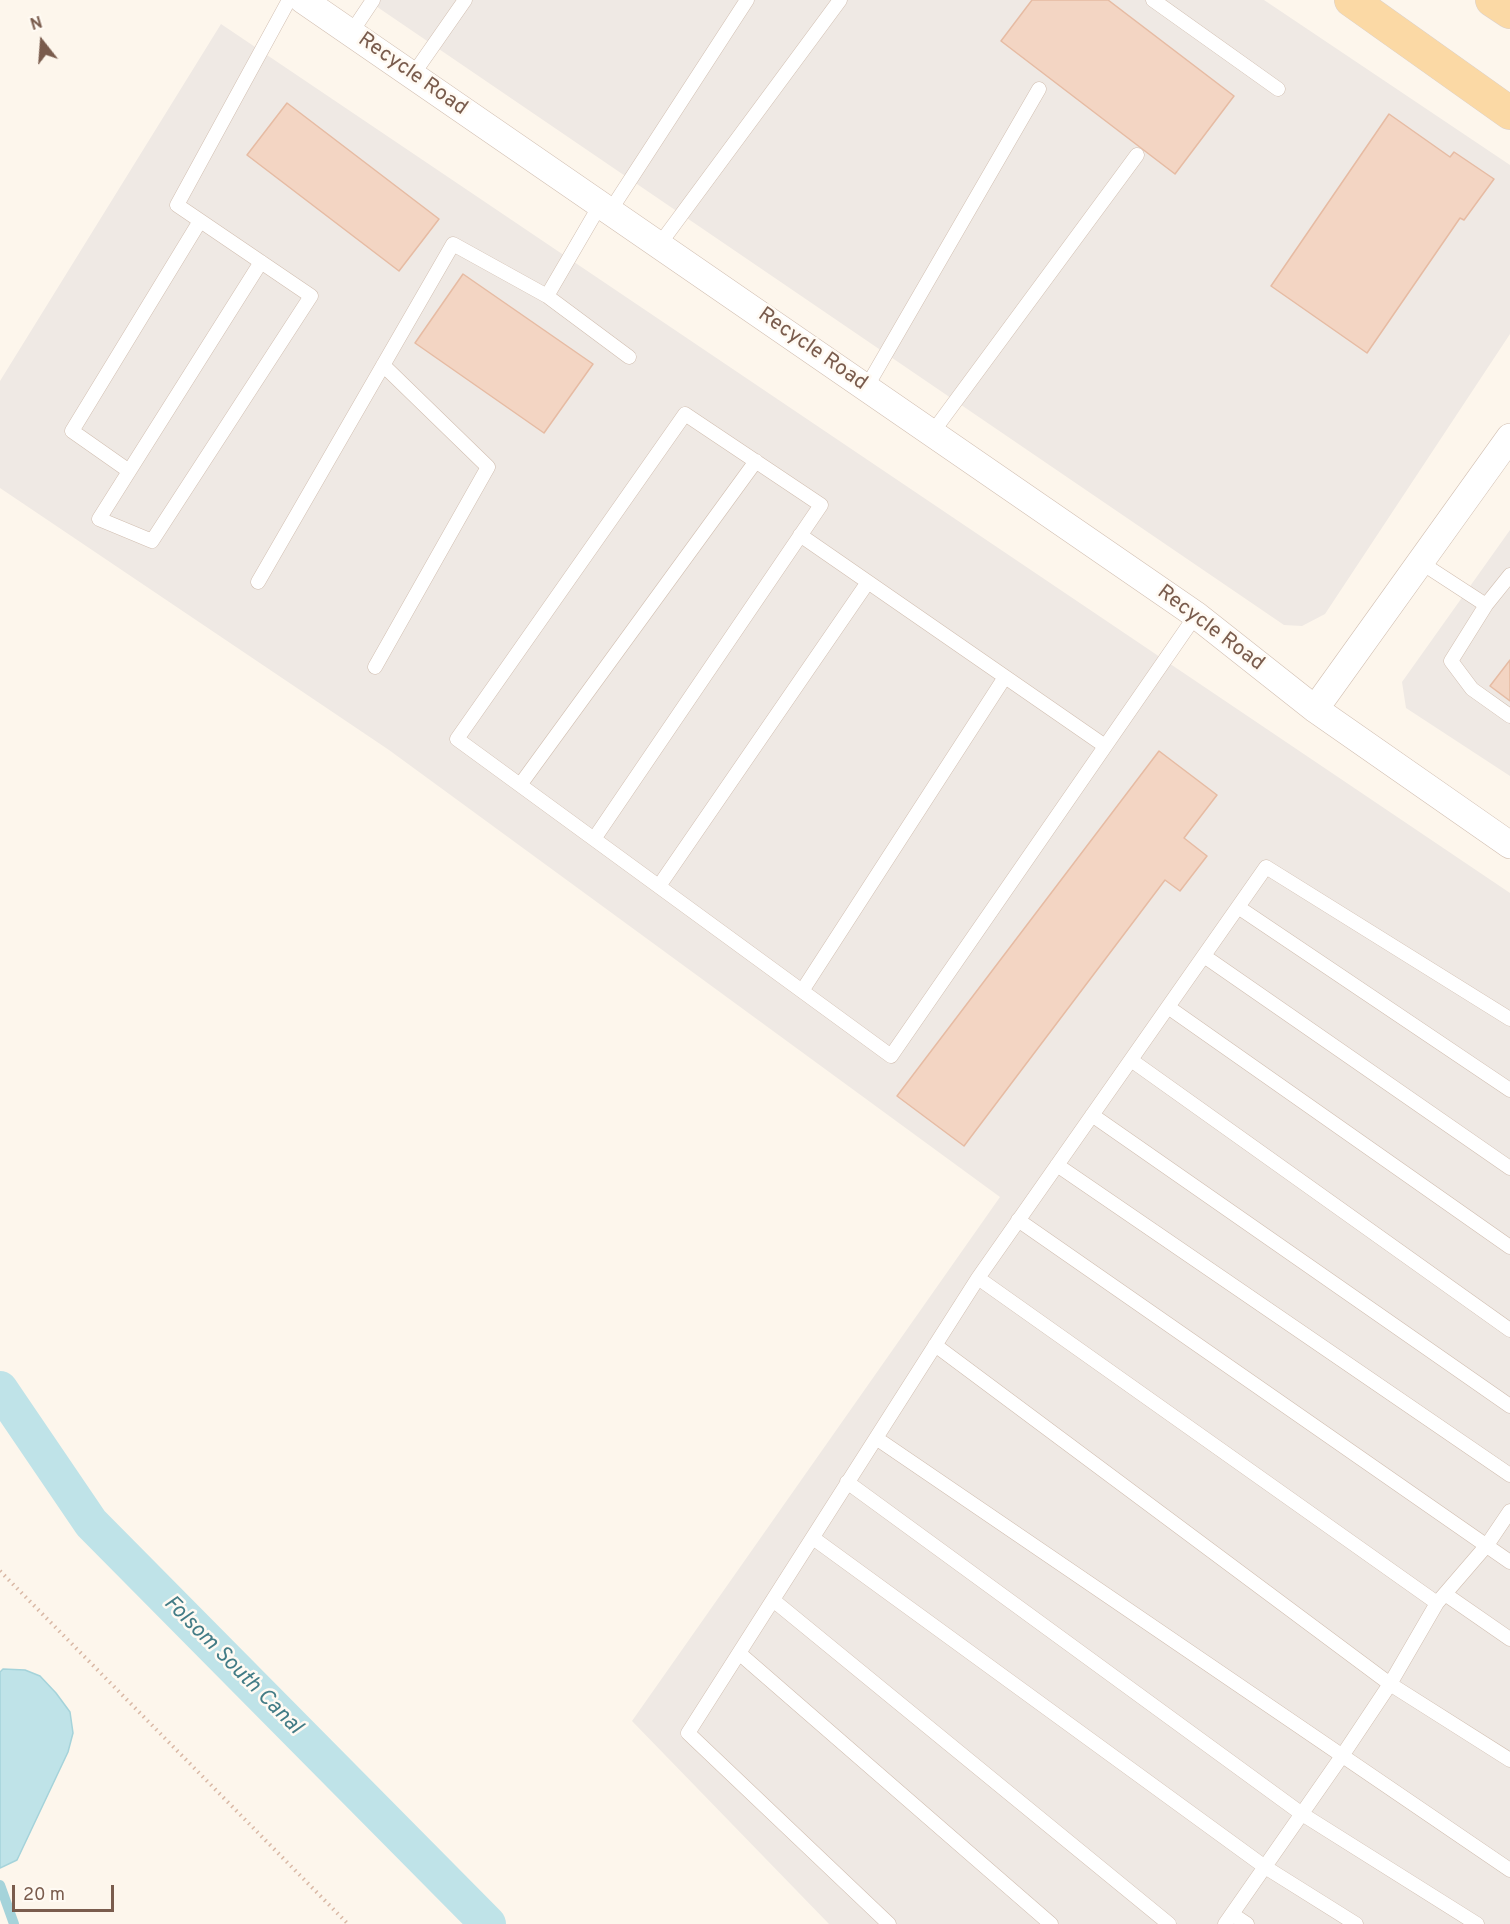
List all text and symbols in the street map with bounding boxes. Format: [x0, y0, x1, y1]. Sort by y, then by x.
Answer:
north arrow [12, 12, 72, 72]
text: N [28, 14, 45, 36]
street label: Recycle Road [352, 28, 472, 122]
street label: Recycle Road [752, 303, 872, 397]
street label: Recycle Road [1151, 581, 1269, 677]
water label: Folsom South Canal [157, 1591, 307, 1741]
scale bar [15, 1873, 117, 1911]
text: 20 m [23, 1884, 65, 1907]

